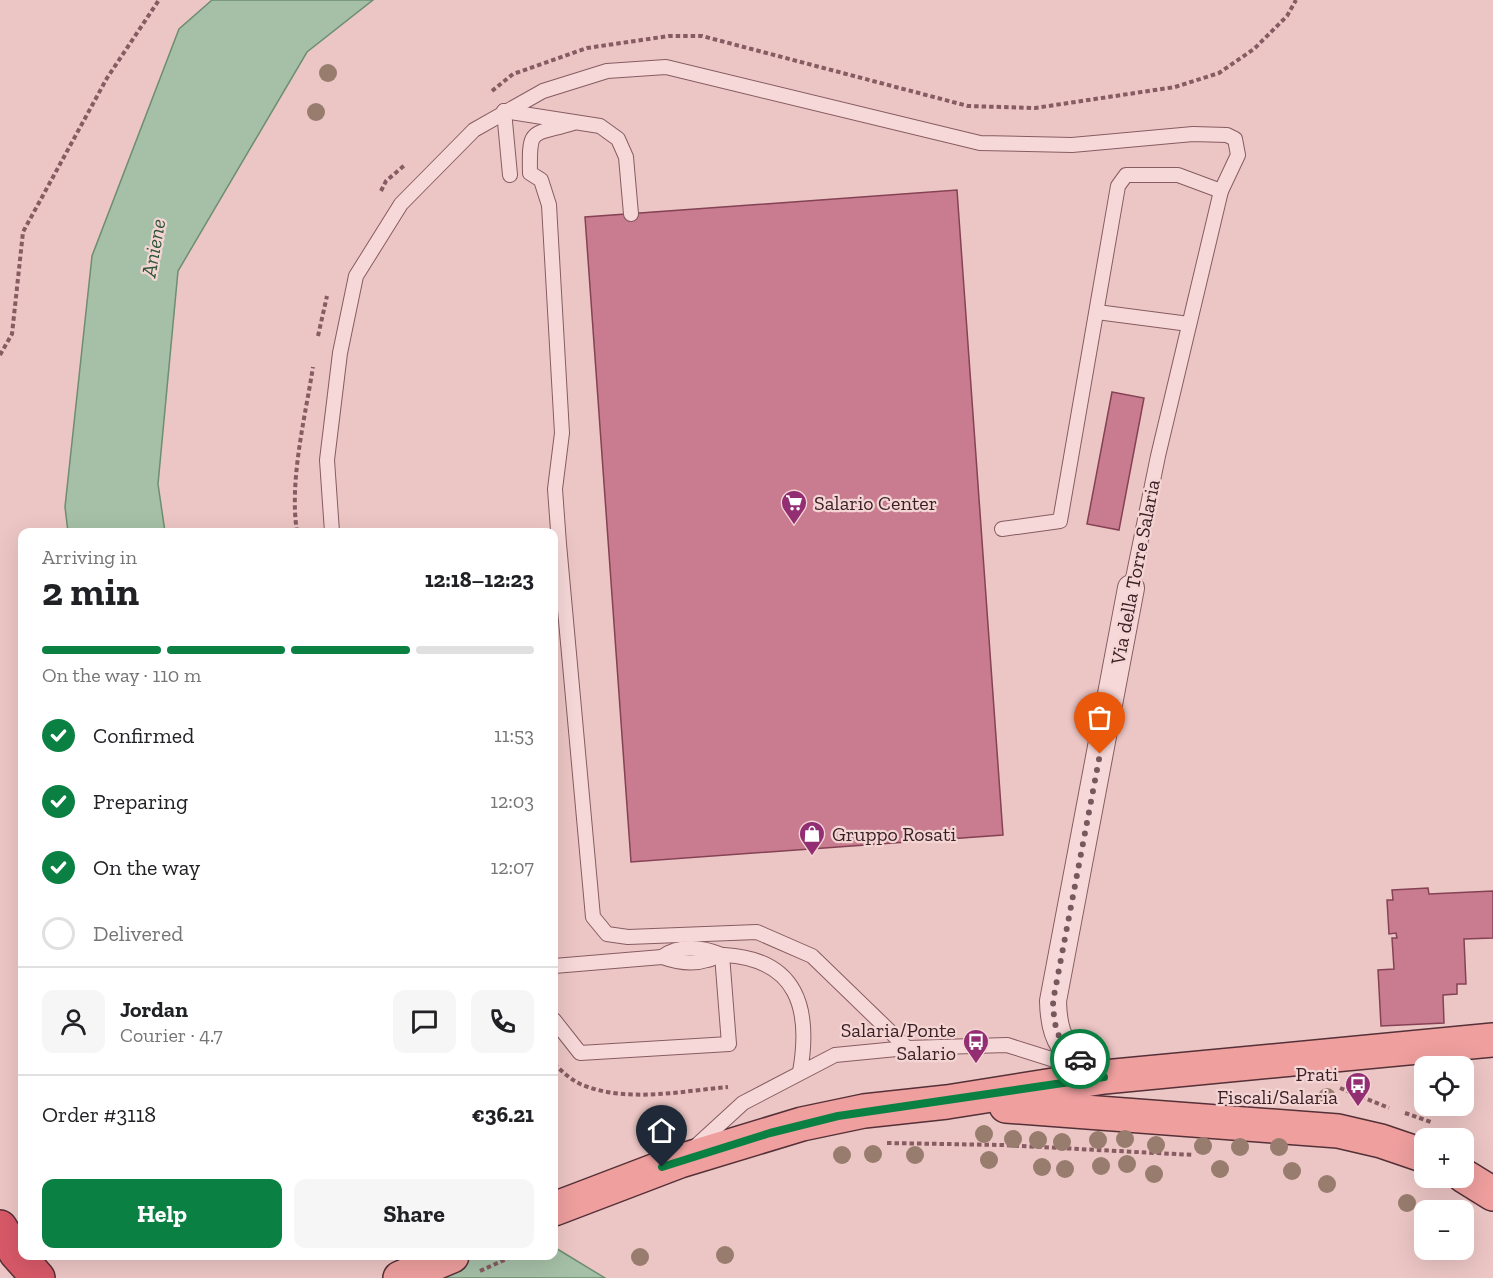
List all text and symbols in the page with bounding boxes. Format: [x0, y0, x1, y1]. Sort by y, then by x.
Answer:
water label: Aniene [135, 217, 170, 280]
street label: Via della Torre Salaria [1105, 477, 1165, 668]
supermarket icon: Salario Center [779, 488, 809, 526]
place label: Salario Center [814, 491, 937, 515]
text: Arriving in [42, 545, 137, 569]
text: 12:18–12:23 [425, 566, 534, 593]
text: 2 min [42, 568, 139, 615]
text: On the way · 110 m [42, 663, 201, 687]
pin [1074, 692, 1125, 754]
icon: bag [1083, 701, 1116, 734]
icon: check [42, 719, 75, 752]
text: Confirmed [93, 722, 194, 749]
text: 11:53 [494, 723, 534, 747]
icon: check [42, 785, 75, 818]
text: Preparing [93, 788, 188, 815]
text: 12:03 [490, 789, 534, 813]
shop icon: Gruppo Rosati [797, 819, 827, 857]
place label: Gruppo Rosati [832, 822, 956, 846]
icon: check [42, 851, 75, 884]
text: On the way [93, 854, 200, 881]
text: 12:07 [491, 855, 534, 879]
text: Delivered [93, 920, 183, 947]
button: person [42, 990, 105, 1053]
button: chat [393, 990, 456, 1053]
button: phone [471, 990, 534, 1053]
text: Jordan [120, 996, 188, 1023]
place label: Salaria/Ponte Salario [841, 1018, 956, 1065]
text: Courier · 4.7 [120, 1023, 223, 1047]
bus stop icon: Salaria/Ponte Salario [961, 1027, 991, 1065]
courier [1050, 1029, 1110, 1089]
icon: car [1064, 1043, 1097, 1076]
map controls [1414, 1056, 1474, 1260]
button: locate [1414, 1056, 1474, 1116]
place label: Prati Fiscali/Salaria [1217, 1062, 1338, 1109]
bus stop icon: Prati Fiscali/Salaria [1343, 1070, 1373, 1108]
text: Order #3118 [42, 1101, 156, 1128]
text: €36.21 [472, 1101, 534, 1128]
pin [636, 1105, 687, 1167]
icon: home [645, 1114, 678, 1147]
button: + [1414, 1128, 1474, 1188]
button: Help [42, 1179, 282, 1248]
button: Share [294, 1179, 534, 1248]
button: − [1414, 1200, 1474, 1260]

